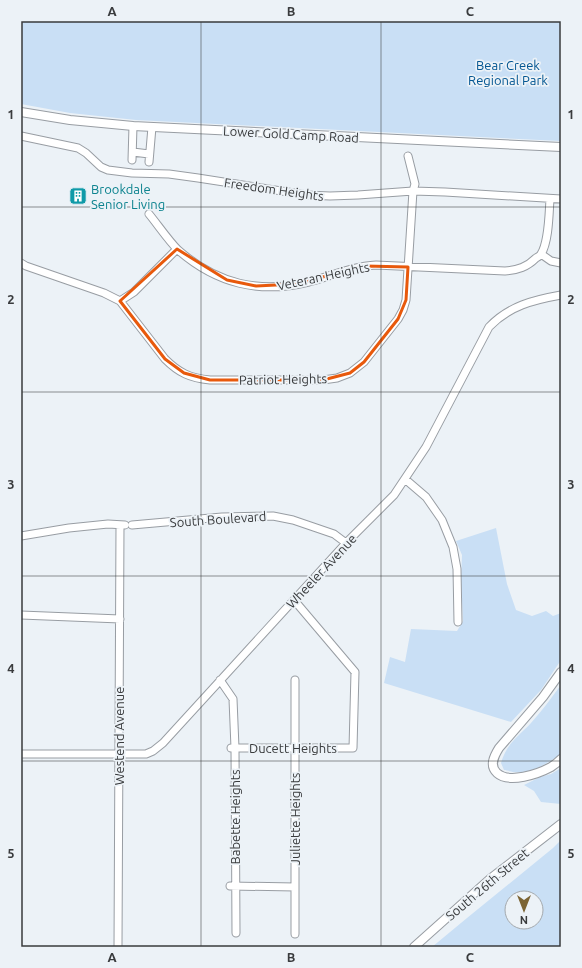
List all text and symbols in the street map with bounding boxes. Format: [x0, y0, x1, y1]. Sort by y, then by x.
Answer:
text: A [107, 4, 117, 18]
text: B [287, 4, 296, 18]
text: C [466, 4, 475, 18]
park label: Bear Creek Regional Park [468, 58, 548, 87]
text: 1 [7, 107, 15, 121]
text: 1 [567, 107, 575, 121]
street label: Lower Gold Camp Road [223, 123, 359, 145]
street label: Freedom Heights [223, 175, 325, 203]
place label: Brookdale Senior Living [91, 182, 165, 211]
building icon: Brookdale Senior Living [68, 186, 88, 206]
street label: Veteran Heights [275, 259, 371, 293]
text: 2 [7, 292, 15, 306]
text: 2 [567, 292, 575, 306]
street label: Patriot Heights [239, 371, 328, 387]
text: 3 [7, 477, 15, 491]
text: 3 [567, 477, 575, 491]
street label: South Boulevard [169, 509, 267, 529]
street label: Wheeler Avenue [283, 531, 359, 611]
text: 4 [7, 661, 15, 675]
text: 4 [567, 661, 575, 675]
street label: Westend Avenue [112, 687, 126, 785]
street label: Ducett Heights [249, 741, 337, 755]
street label: Babette Heights [228, 769, 242, 865]
street label: Juliette Heights [288, 772, 302, 865]
street label: South 26th Street [443, 845, 531, 923]
text: 5 [7, 846, 15, 860]
text: 5 [567, 846, 575, 860]
north arrow [504, 890, 544, 930]
text: N [520, 914, 528, 926]
text: A [107, 950, 117, 964]
text: B [287, 950, 296, 964]
text: C [466, 950, 475, 964]

